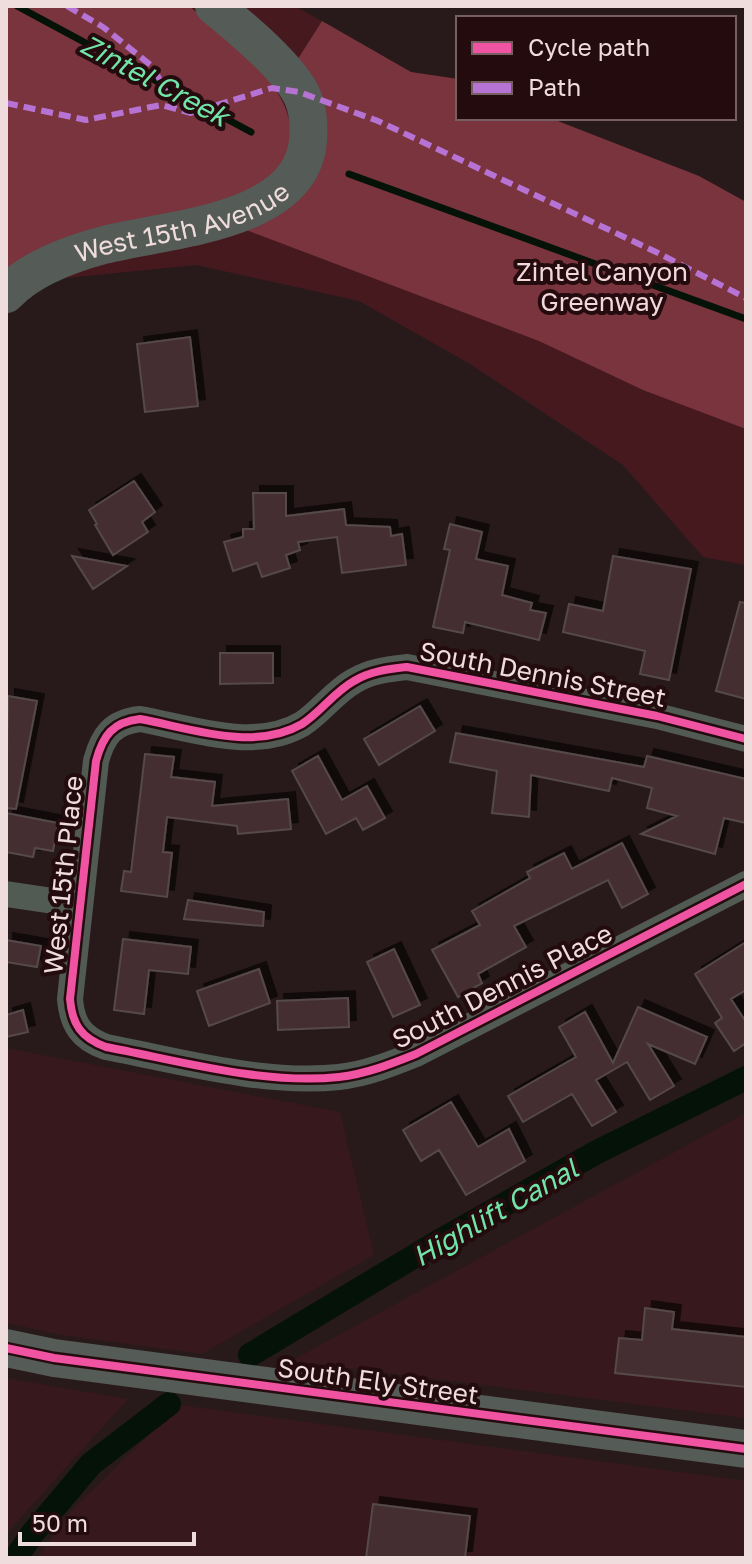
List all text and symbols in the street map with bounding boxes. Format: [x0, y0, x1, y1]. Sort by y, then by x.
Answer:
legend [456, 16, 736, 120]
water label: Zintel Creek [75, 27, 237, 134]
text: Cycle path [528, 32, 650, 61]
text: Path [528, 72, 581, 101]
street label: West 15th Avenue [71, 175, 295, 268]
park label: Zintel Canyon Greenway [516, 256, 688, 317]
street label: South Dennis Street [417, 635, 669, 713]
street label: West 15th Place [37, 774, 89, 976]
street label: South Dennis Place [387, 917, 617, 1055]
water label: Highlift Canal [407, 1151, 584, 1273]
street label: South Ely Street [276, 1352, 480, 1410]
scale bar [20, 1496, 194, 1546]
text: 50 m [32, 1508, 88, 1537]

